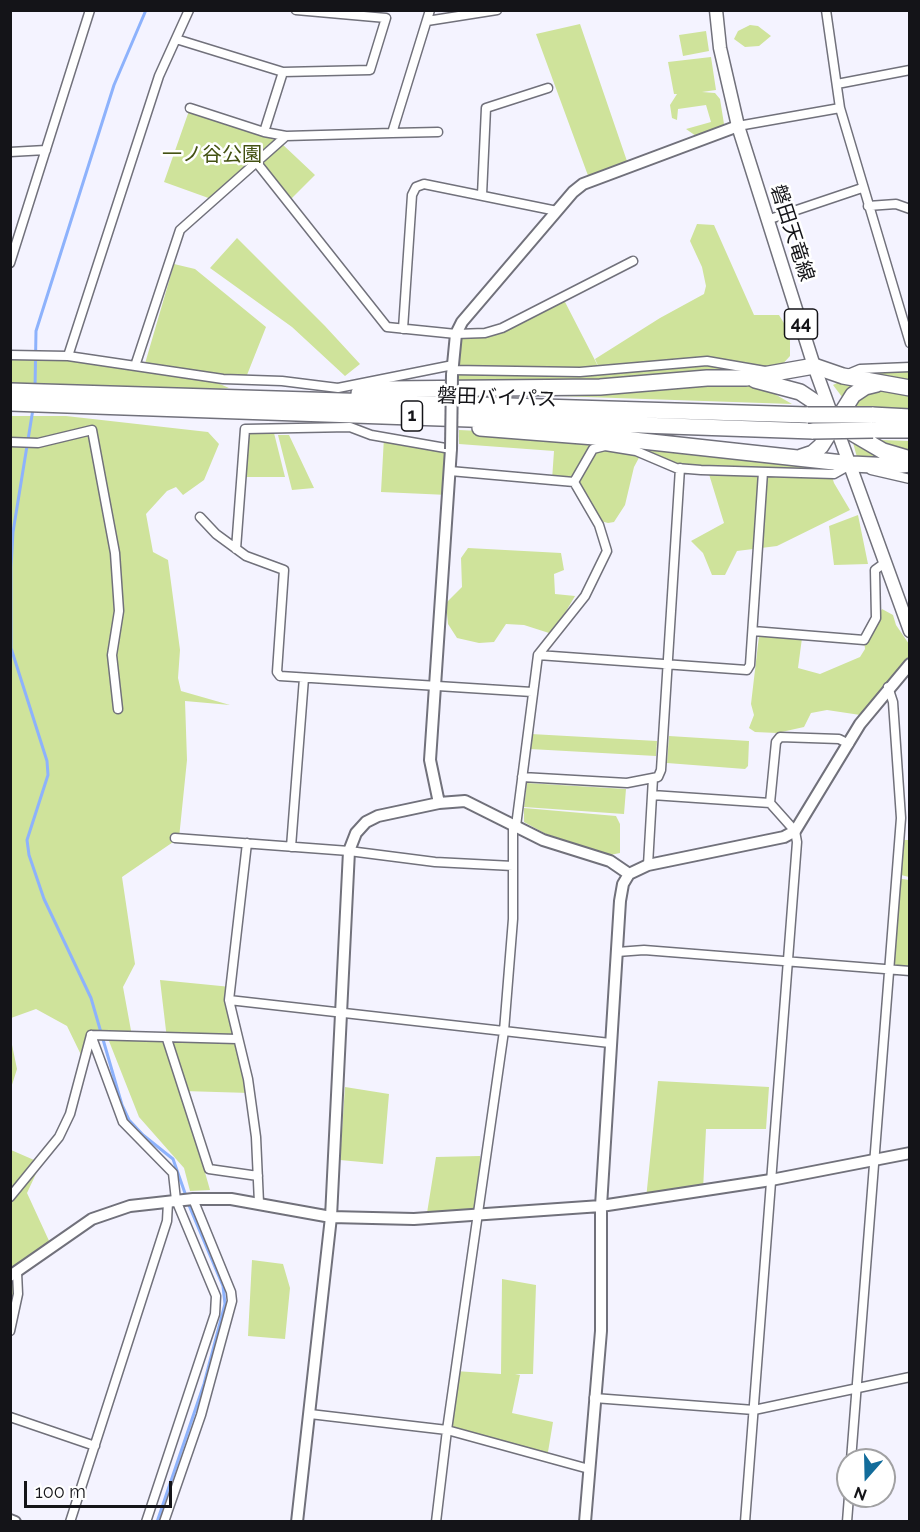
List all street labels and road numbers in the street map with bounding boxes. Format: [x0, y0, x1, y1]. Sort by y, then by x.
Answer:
street label: 磐田天竜線 [765, 182, 819, 284]
road number: 44 [784, 309, 818, 339]
street label: 磐田バイパス [437, 384, 557, 412]
road number: 1 [402, 401, 422, 431]

